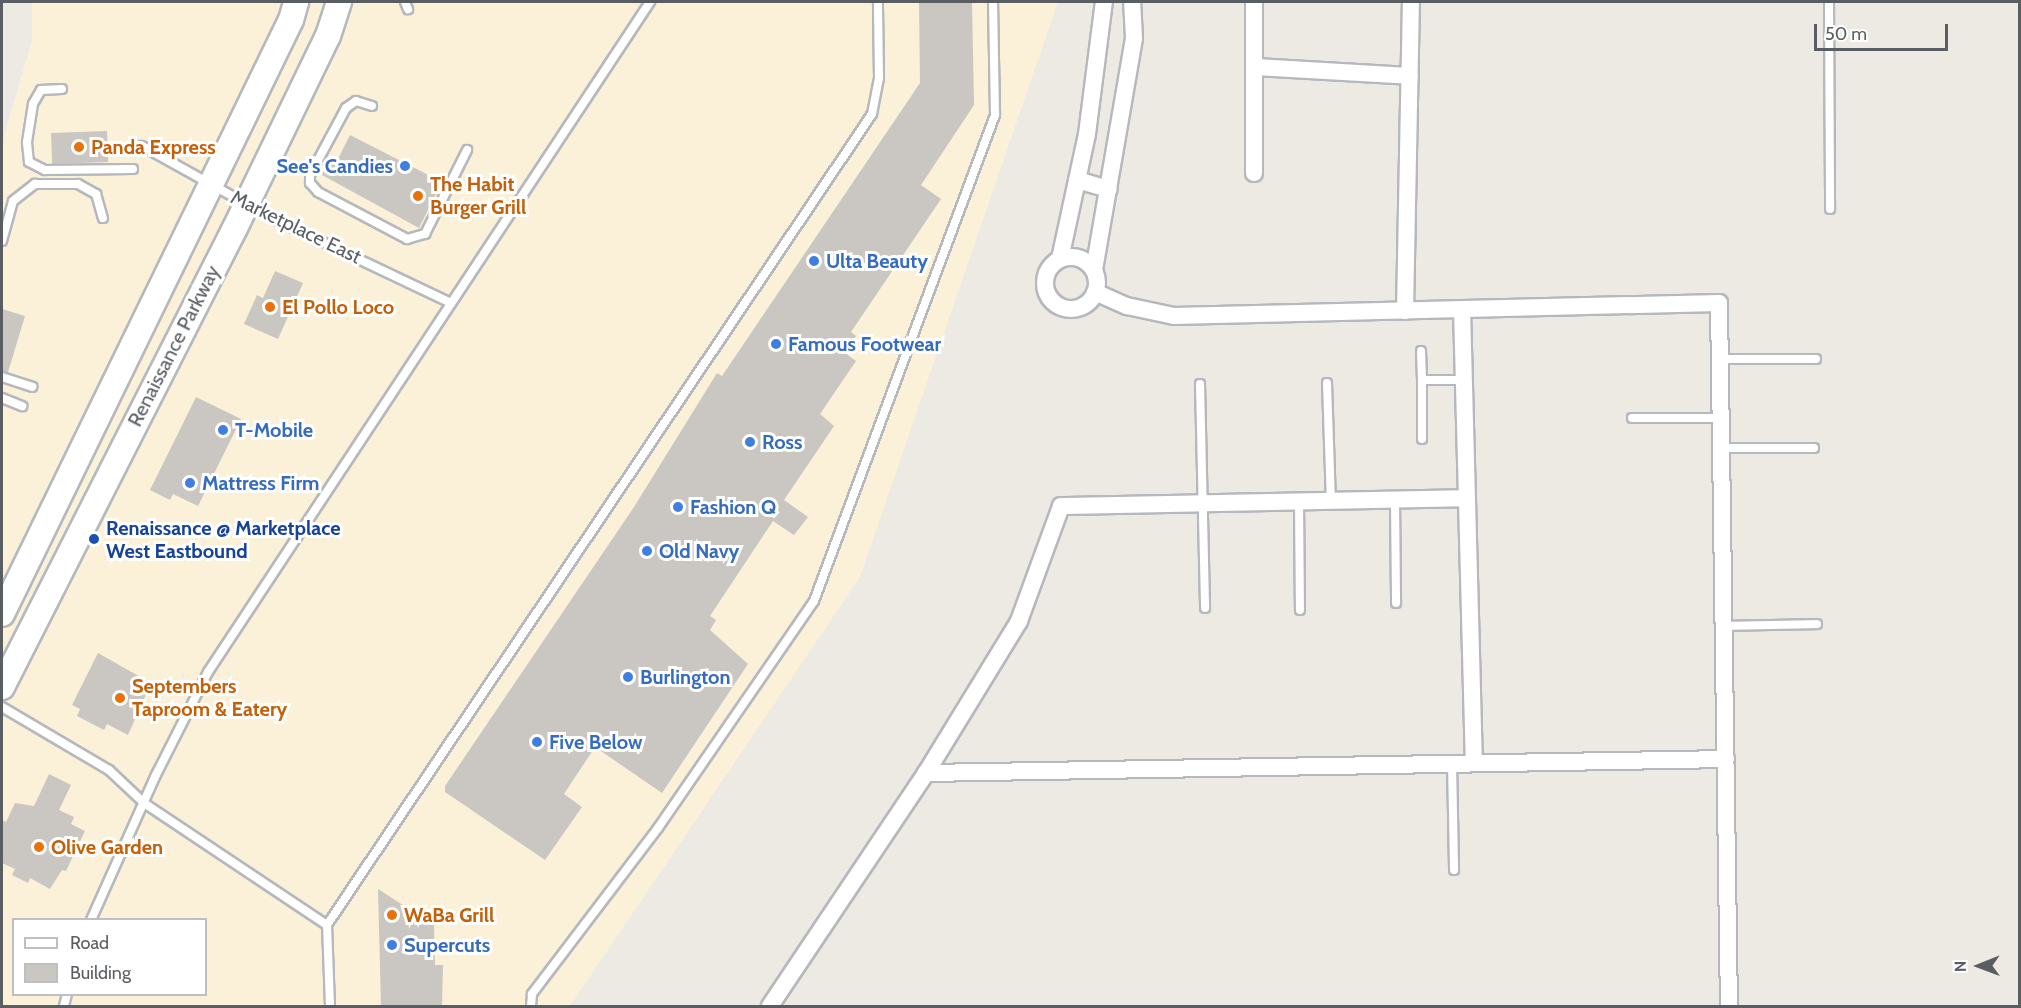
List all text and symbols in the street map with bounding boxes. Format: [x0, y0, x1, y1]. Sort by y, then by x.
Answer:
scale bar [1817, 12, 1950, 50]
text: 50 m [1825, 23, 1867, 45]
place label: Panda Express [91, 135, 216, 159]
marker: Panda Express [72, 140, 86, 154]
place label: See's Candies [277, 154, 393, 178]
marker: See's Candies [398, 159, 412, 173]
place label: The Habit Burger Grill [430, 172, 526, 219]
street label: Marketplace East [227, 185, 365, 269]
marker: The Habit Burger Grill [411, 189, 425, 203]
place label: Ulta Beauty [826, 249, 928, 273]
marker: Ulta Beauty [807, 254, 821, 268]
street label: Renaissance Parkway [123, 261, 225, 431]
place label: El Pollo Loco [282, 295, 394, 319]
marker: El Pollo Loco [263, 300, 277, 314]
place label: Famous Footwear [788, 332, 941, 356]
marker: Famous Footwear [769, 337, 783, 351]
place label: T-Mobile [235, 418, 313, 442]
marker: T-Mobile [216, 423, 230, 437]
place label: Ross [762, 430, 802, 454]
marker: Ross [743, 435, 757, 449]
place label: Mattress Firm [202, 471, 319, 495]
marker: Mattress Firm [183, 476, 197, 490]
place label: Fashion Q [690, 495, 776, 519]
marker: Fashion Q [671, 500, 685, 514]
place label: Renaissance @ Marketplace West Eastbound [106, 516, 340, 563]
marker: Renaissance @ Marketplace West Eastbound [87, 532, 101, 546]
place label: Old Navy [659, 539, 739, 563]
marker: Old Navy [640, 544, 654, 558]
place label: Burlington [640, 665, 730, 689]
marker: Burlington [621, 670, 635, 684]
place label: Septembers Taproom & Eatery [132, 674, 287, 721]
marker: Septembers Taproom & Eatery [113, 691, 127, 705]
place label: Five Below [549, 730, 642, 754]
marker: Five Below [530, 735, 544, 749]
place label: Olive Garden [51, 835, 163, 859]
marker: Olive Garden [32, 840, 46, 854]
place label: WaBa Grill [404, 903, 494, 927]
marker: WaBa Grill [385, 908, 399, 922]
legend [12, 918, 207, 996]
text: Road [70, 932, 109, 954]
place label: Supercuts [404, 933, 490, 957]
north arrow [1949, 936, 2009, 996]
marker: Supercuts [385, 938, 399, 952]
text: N [1951, 961, 1970, 972]
text: Building [70, 962, 131, 984]

